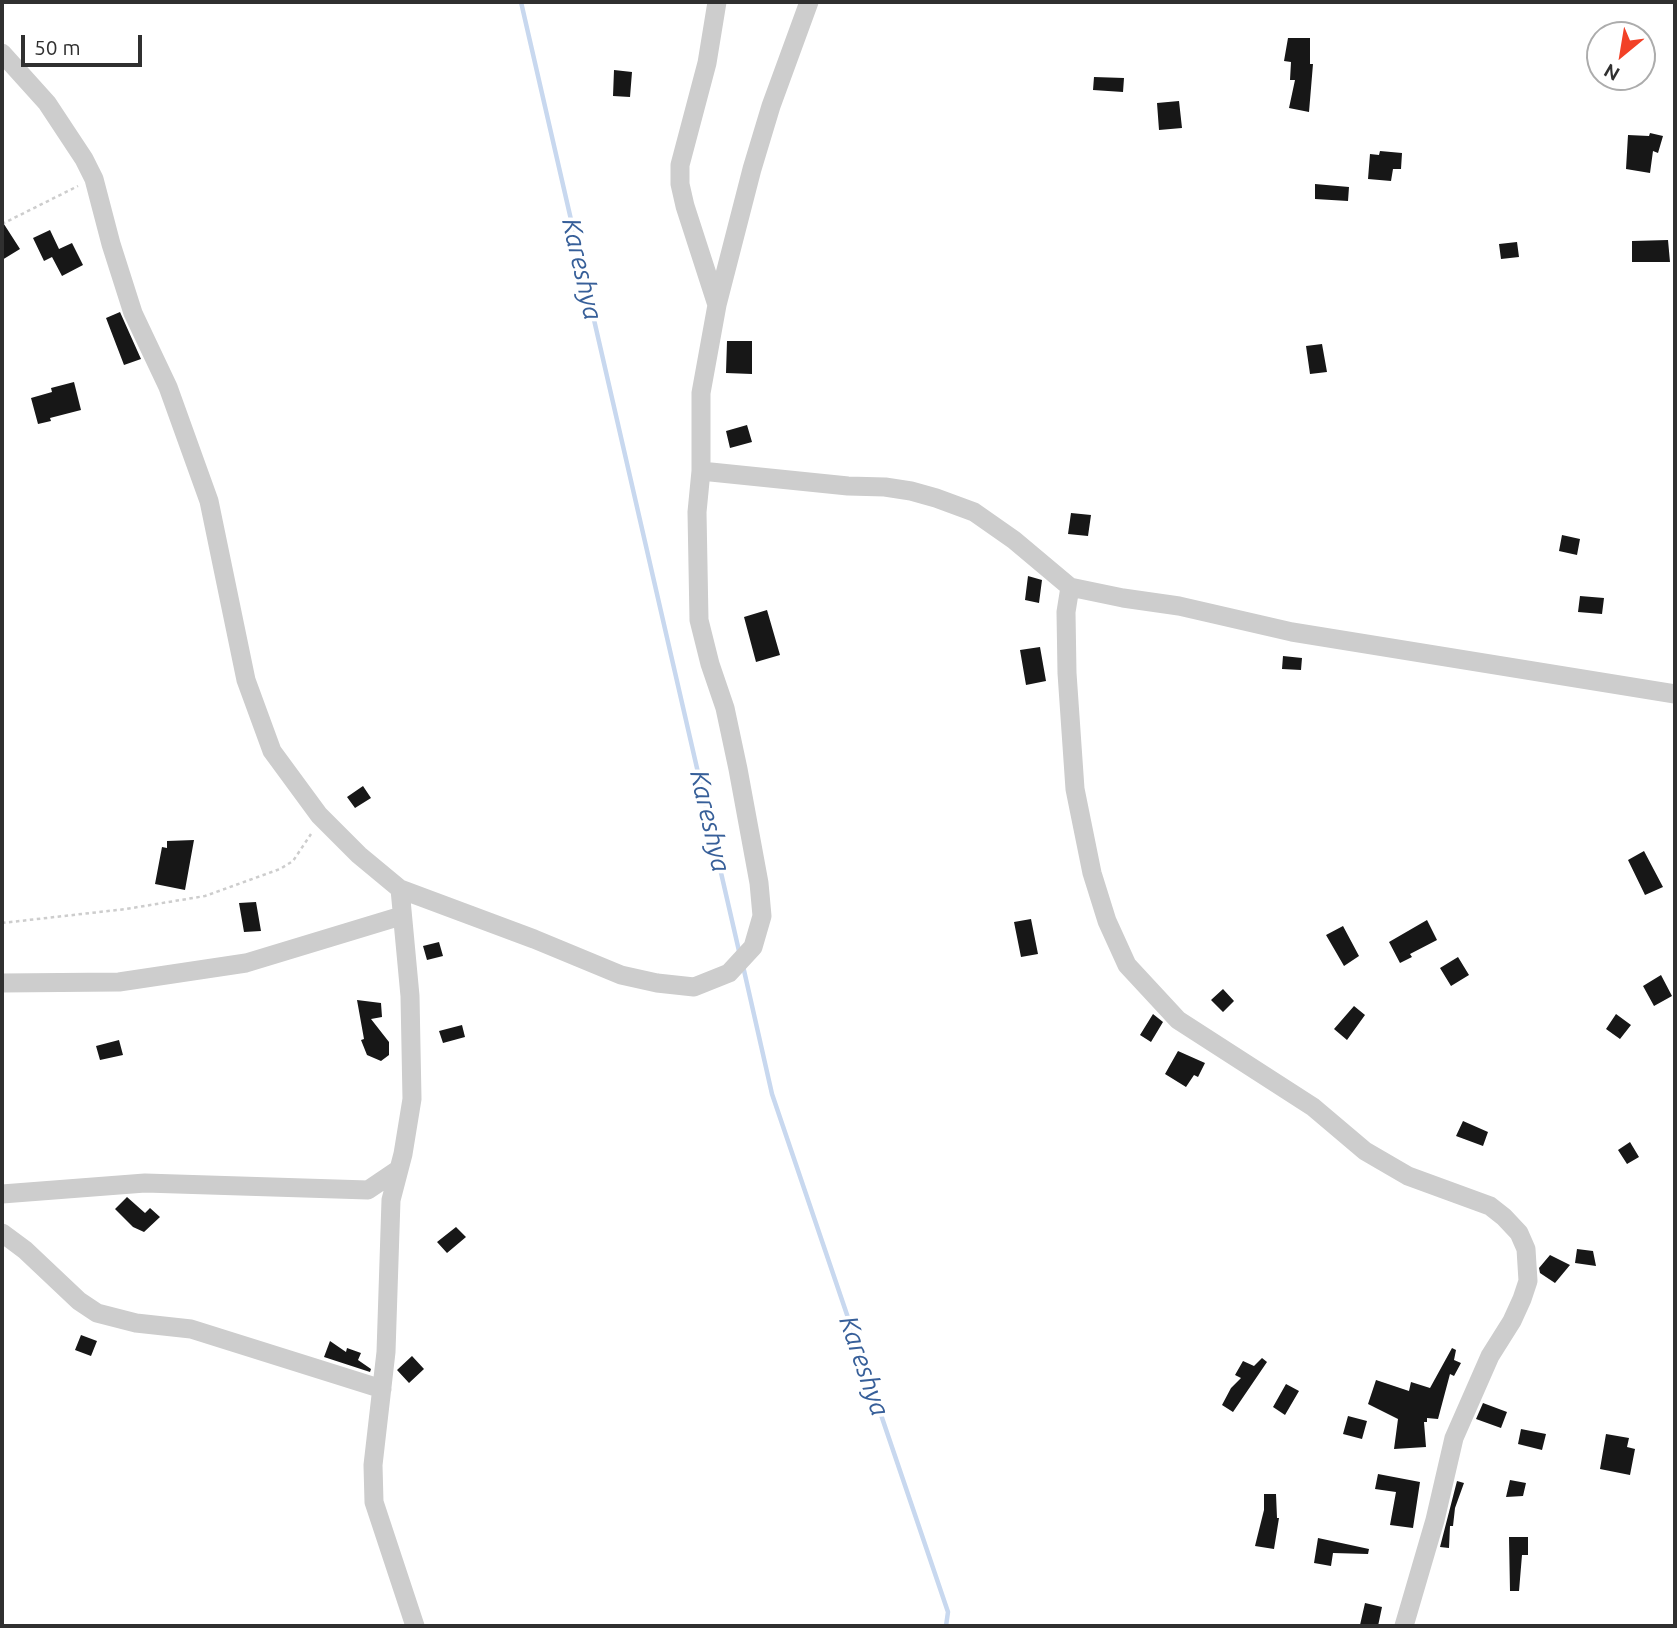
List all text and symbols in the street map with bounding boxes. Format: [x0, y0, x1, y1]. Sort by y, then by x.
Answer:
scale bar [24, 21, 145, 65]
north arrow [1586, 21, 1656, 91]
text: 50 m [34, 35, 81, 59]
text: N [1600, 59, 1623, 86]
water label: Kareshya [555, 215, 609, 323]
water label: Kareshya [683, 767, 737, 875]
water label: Kareshya [832, 1312, 896, 1420]

